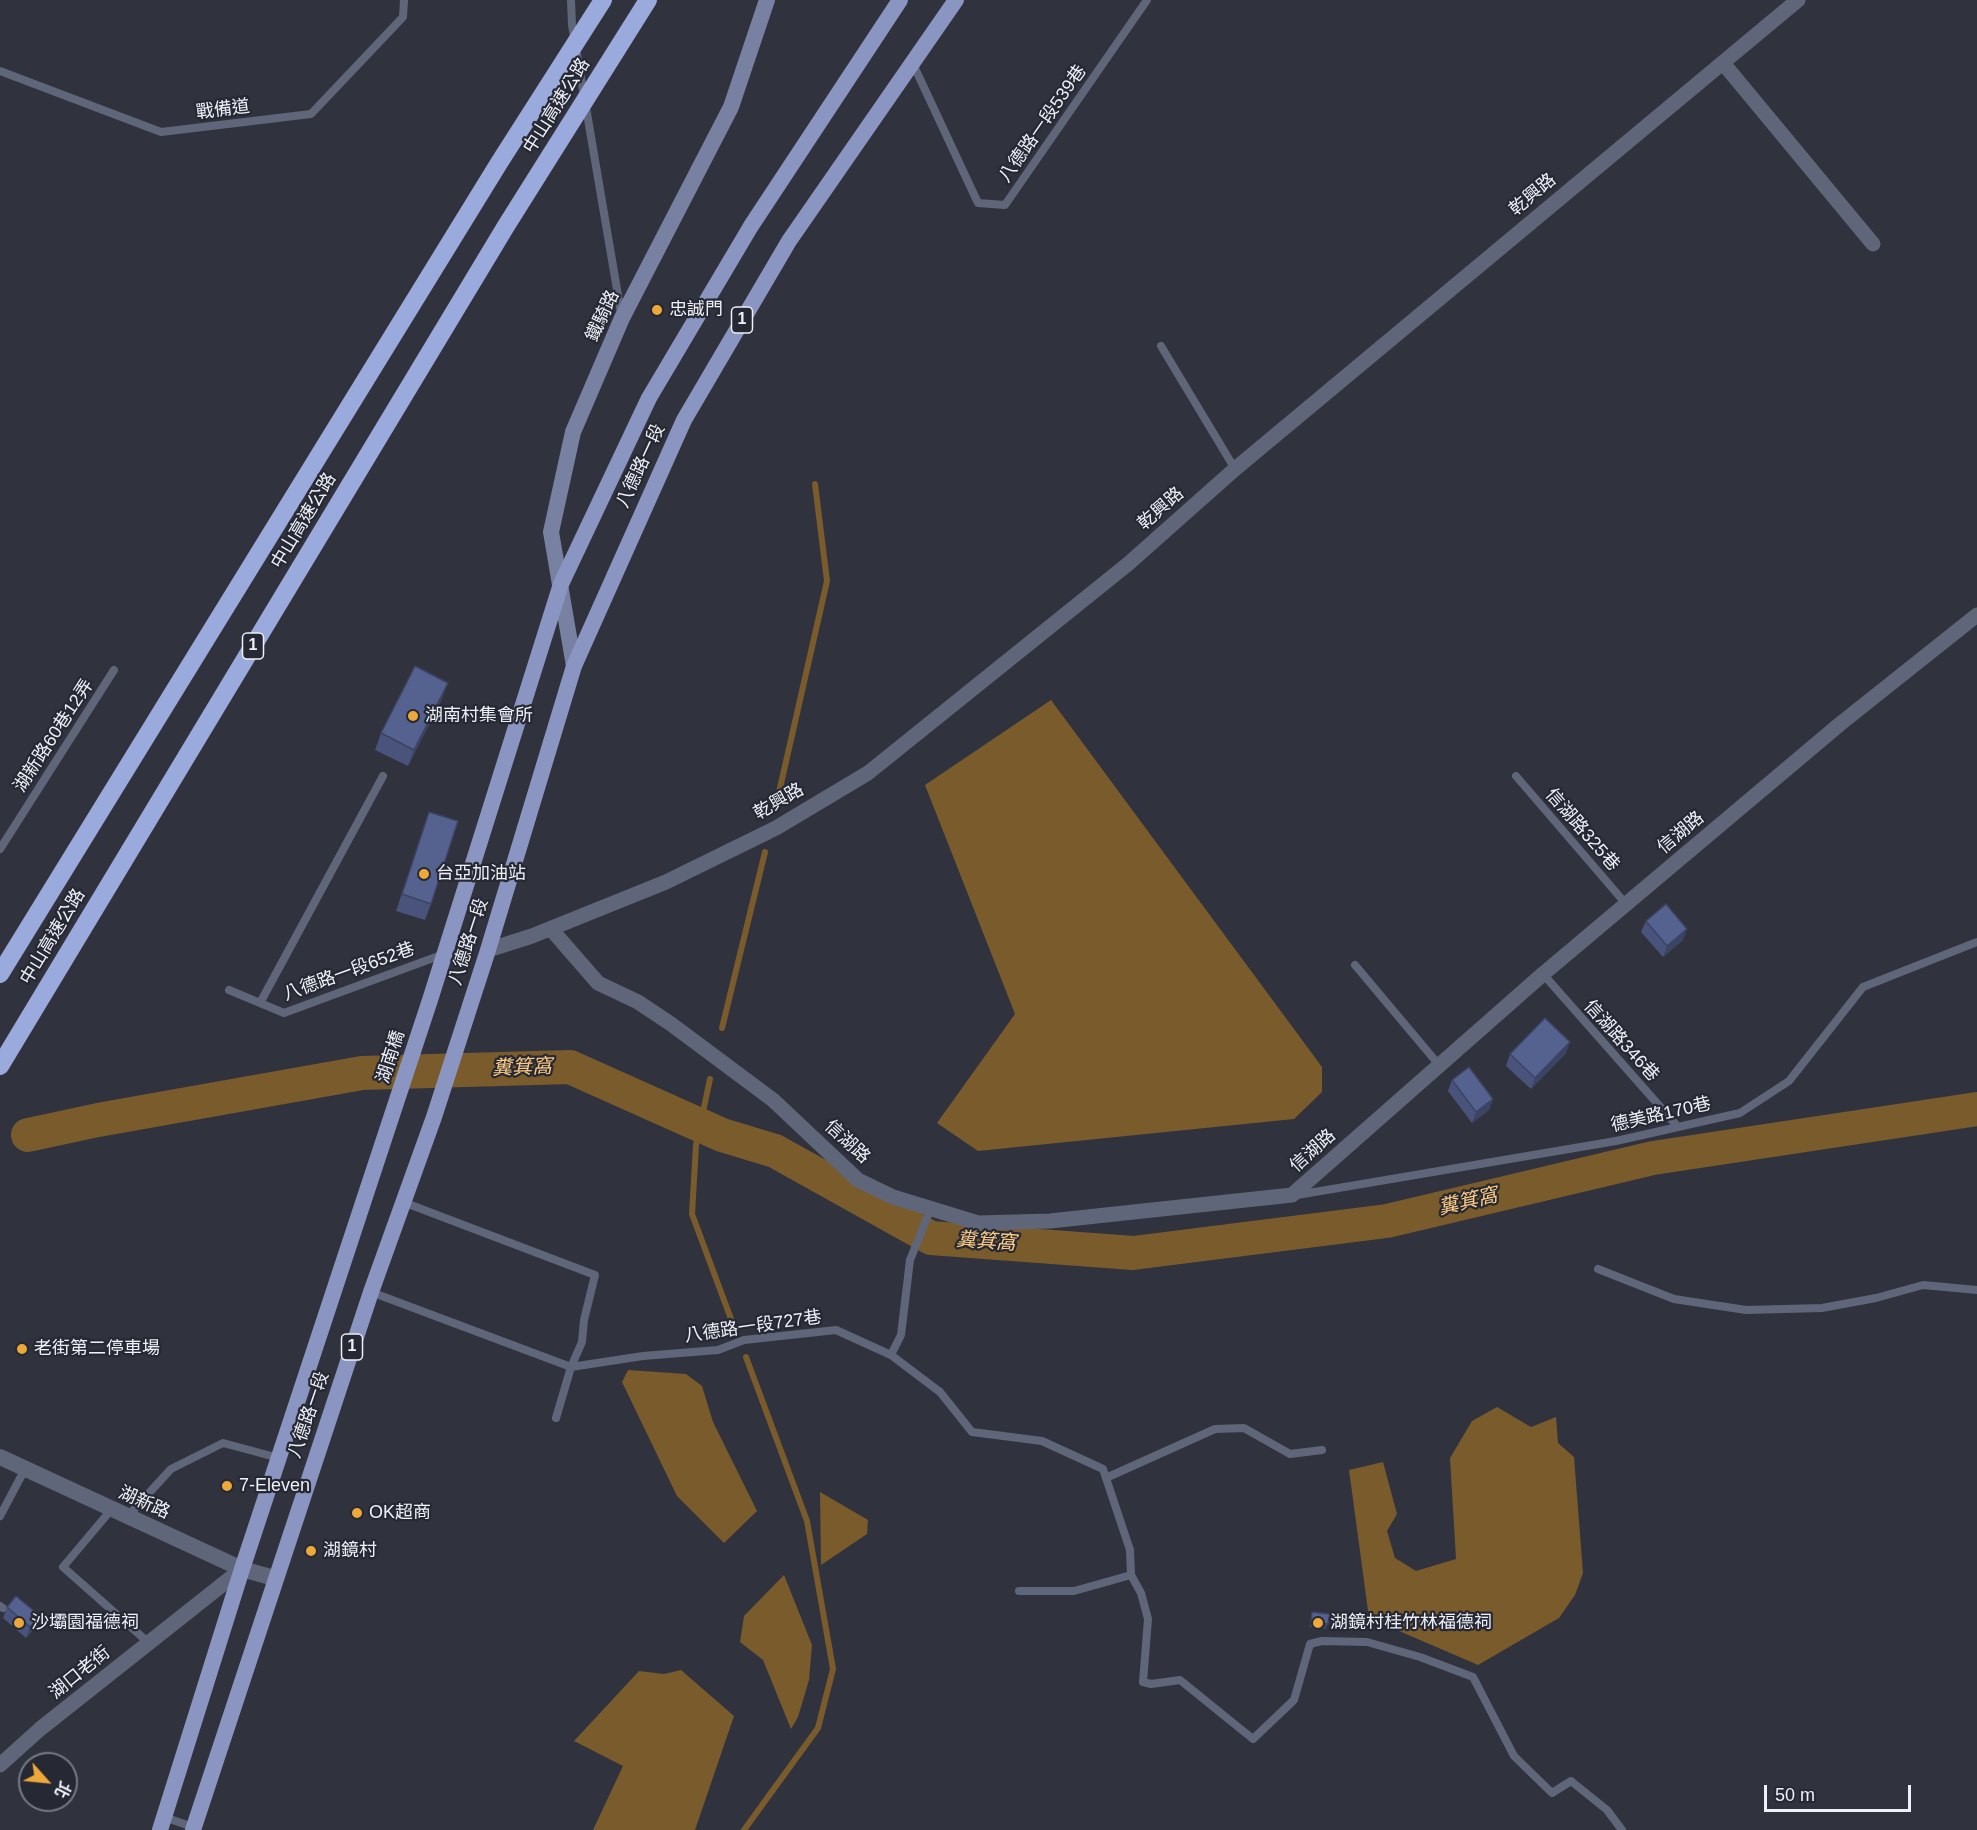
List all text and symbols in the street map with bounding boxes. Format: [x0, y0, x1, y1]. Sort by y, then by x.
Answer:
street label: 中山高速公路 [519, 54, 595, 158]
street label: 八德路一段539巷 [995, 61, 1091, 187]
street label: 戰備道 [195, 96, 251, 124]
street label: 乾興路 [1505, 169, 1561, 221]
street label: 鐵騎路 [582, 287, 624, 345]
place label: 忠誠門 [669, 299, 723, 321]
marker: 忠誠門 [650, 303, 664, 317]
road number: 1 [732, 307, 752, 333]
street label: 八德路一段 [612, 421, 670, 511]
street label: 中山高速公路 [267, 469, 341, 573]
street label: 乾興路 [1134, 483, 1188, 535]
road number: 1 [242, 633, 264, 659]
street label: 湖新路60巷12弄 [10, 676, 98, 796]
place label: 湖南村集會所 [425, 705, 533, 727]
marker: 湖南村集會所 [406, 709, 420, 723]
street label: 乾興路 [750, 779, 808, 825]
street label: 信湖路325巷 [1540, 784, 1624, 876]
street label: 信湖路 [1653, 807, 1709, 859]
place label: 台亞加油站 [436, 863, 526, 885]
marker: 台亞加油站 [417, 867, 431, 881]
street label: 中山高速公路 [16, 885, 90, 989]
street label: 八德路一段 [445, 896, 493, 988]
street label: 八德路一段652巷 [280, 938, 418, 1006]
street label: 信湖路346巷 [1579, 996, 1663, 1086]
street label: 湖南橋 [372, 1028, 410, 1086]
water label: 糞箕窩 [492, 1055, 552, 1081]
street label: 德美路170巷 [1609, 1093, 1713, 1137]
street label: 信湖路 [820, 1116, 874, 1168]
street label: 信湖路 [1286, 1125, 1340, 1177]
water label: 糞箕窩 [1436, 1184, 1500, 1220]
water label: 糞箕窩 [955, 1228, 1017, 1256]
street label: 八德路一段727巷 [683, 1307, 823, 1347]
road number: 1 [342, 1334, 362, 1360]
place label: 老街第二停車場 [34, 1338, 160, 1360]
marker: 老街第二停車場 [15, 1342, 29, 1356]
street label: 八德路一段 [284, 1369, 334, 1461]
place label: 7-Eleven [239, 1475, 310, 1497]
marker: 7-Eleven [220, 1479, 234, 1493]
street label: 湖新路 [115, 1482, 173, 1524]
place label: OK超商 [369, 1502, 431, 1524]
marker: OK超商 [350, 1506, 364, 1520]
place label: 湖鏡村 [323, 1540, 377, 1562]
marker: 湖鏡村 [304, 1544, 318, 1558]
place label: 沙壩園福德祠 [31, 1612, 139, 1634]
place label: 湖鏡村桂竹林福德祠 [1330, 1612, 1492, 1634]
marker: 沙壩園福德祠 [12, 1616, 26, 1630]
marker: 湖鏡村桂竹林福德祠 [1311, 1616, 1325, 1630]
street label: 湖口老街 [45, 1642, 115, 1704]
north arrow [18, 1752, 78, 1812]
scale bar [1767, 1773, 1914, 1811]
text: 北 [51, 1778, 74, 1800]
text: 50 m [1775, 1785, 1815, 1805]

